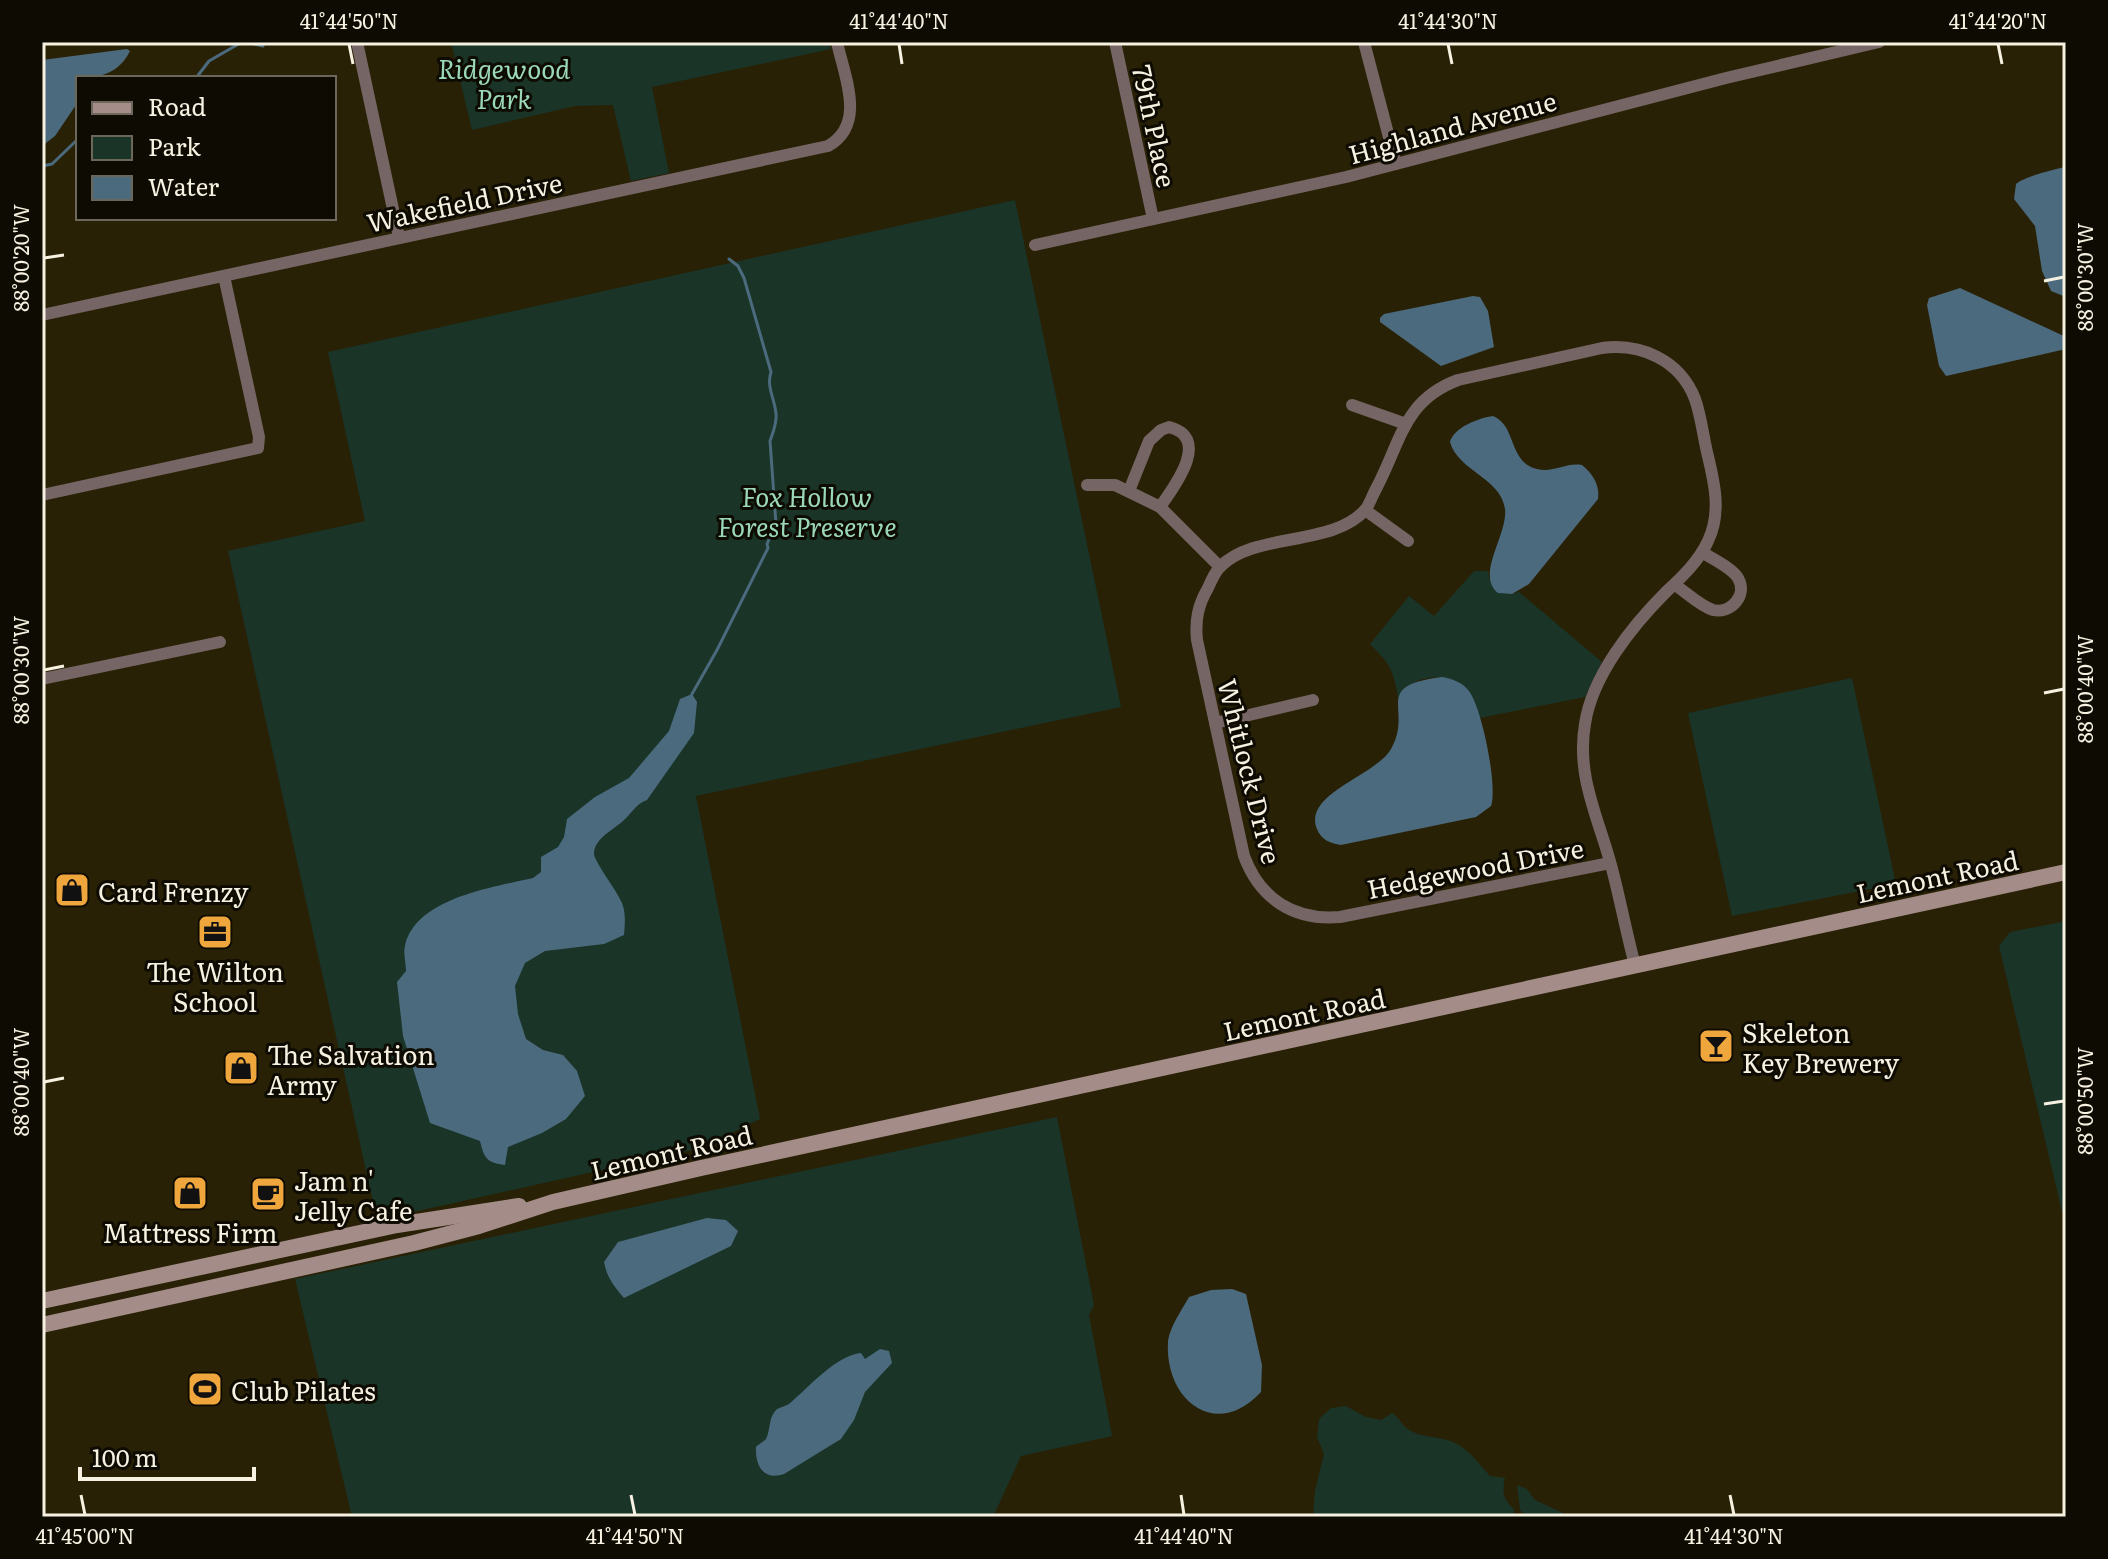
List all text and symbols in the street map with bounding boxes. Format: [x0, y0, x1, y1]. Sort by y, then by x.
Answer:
text: 41°44'50"N [300, 5, 398, 35]
text: 41°44'40"N [849, 5, 949, 35]
text: 41°44'30"N [1398, 5, 1498, 35]
text: 41°44'20"N [1949, 5, 2047, 35]
park label: Ridgewood Park [438, 48, 570, 117]
street label: 79th Place [1124, 61, 1188, 191]
legend [76, 76, 336, 220]
street label: Highland Avenue [1344, 79, 1560, 173]
text: Road [148, 88, 207, 123]
text: Park [148, 128, 201, 163]
street label: Wakefield Drive [363, 161, 565, 241]
text: Water [148, 168, 220, 203]
text: 88°00'20"W [5, 204, 35, 312]
text: 88°00'30"W [2069, 223, 2099, 331]
park label: Fox Hollow Forest Preserve [717, 476, 897, 545]
text: 88°00'30"W [5, 616, 35, 724]
text: 88°00'40"W [2069, 635, 2099, 743]
street label: Whitlock Drive [1209, 674, 1293, 868]
street label: Hedgewood Drive [1363, 827, 1587, 907]
street label: Lemont Road [1852, 839, 2022, 911]
shop icon: Card Frenzy [53, 871, 91, 909]
place label: Card Frenzy [98, 871, 248, 910]
office icon: The Wilton School [196, 913, 234, 951]
place label: The Wilton School [146, 951, 284, 1020]
street label: Lemont Road [1219, 977, 1389, 1049]
place label: Skeleton Key Brewery [1742, 1012, 1899, 1081]
bar icon: Skeleton Key Brewery [1697, 1027, 1735, 1065]
text: 88°00'40"W [5, 1028, 35, 1136]
place label: The Salvation Army [267, 1034, 434, 1103]
text: 88°00'50"W [2069, 1047, 2099, 1155]
shop icon: The Salvation Army [222, 1049, 260, 1087]
street label: Lemont Road [586, 1113, 756, 1189]
place label: Jam n' Jelly Cafe [294, 1160, 413, 1229]
shop icon: Mattress Firm [171, 1174, 209, 1212]
cafe icon: Jam n' Jelly Cafe [249, 1175, 287, 1213]
place label: Mattress Firm [102, 1212, 278, 1251]
sports icon: Club Pilates [186, 1370, 224, 1408]
place label: Club Pilates [231, 1370, 376, 1409]
scale bar [80, 1431, 254, 1481]
text: 100 m [92, 1439, 158, 1474]
text: 41°45'00"N [35, 1520, 135, 1550]
text: 41°44'50"N [586, 1520, 684, 1550]
text: 41°44'40"N [1134, 1520, 1234, 1550]
text: 41°44'30"N [1684, 1520, 1784, 1550]

